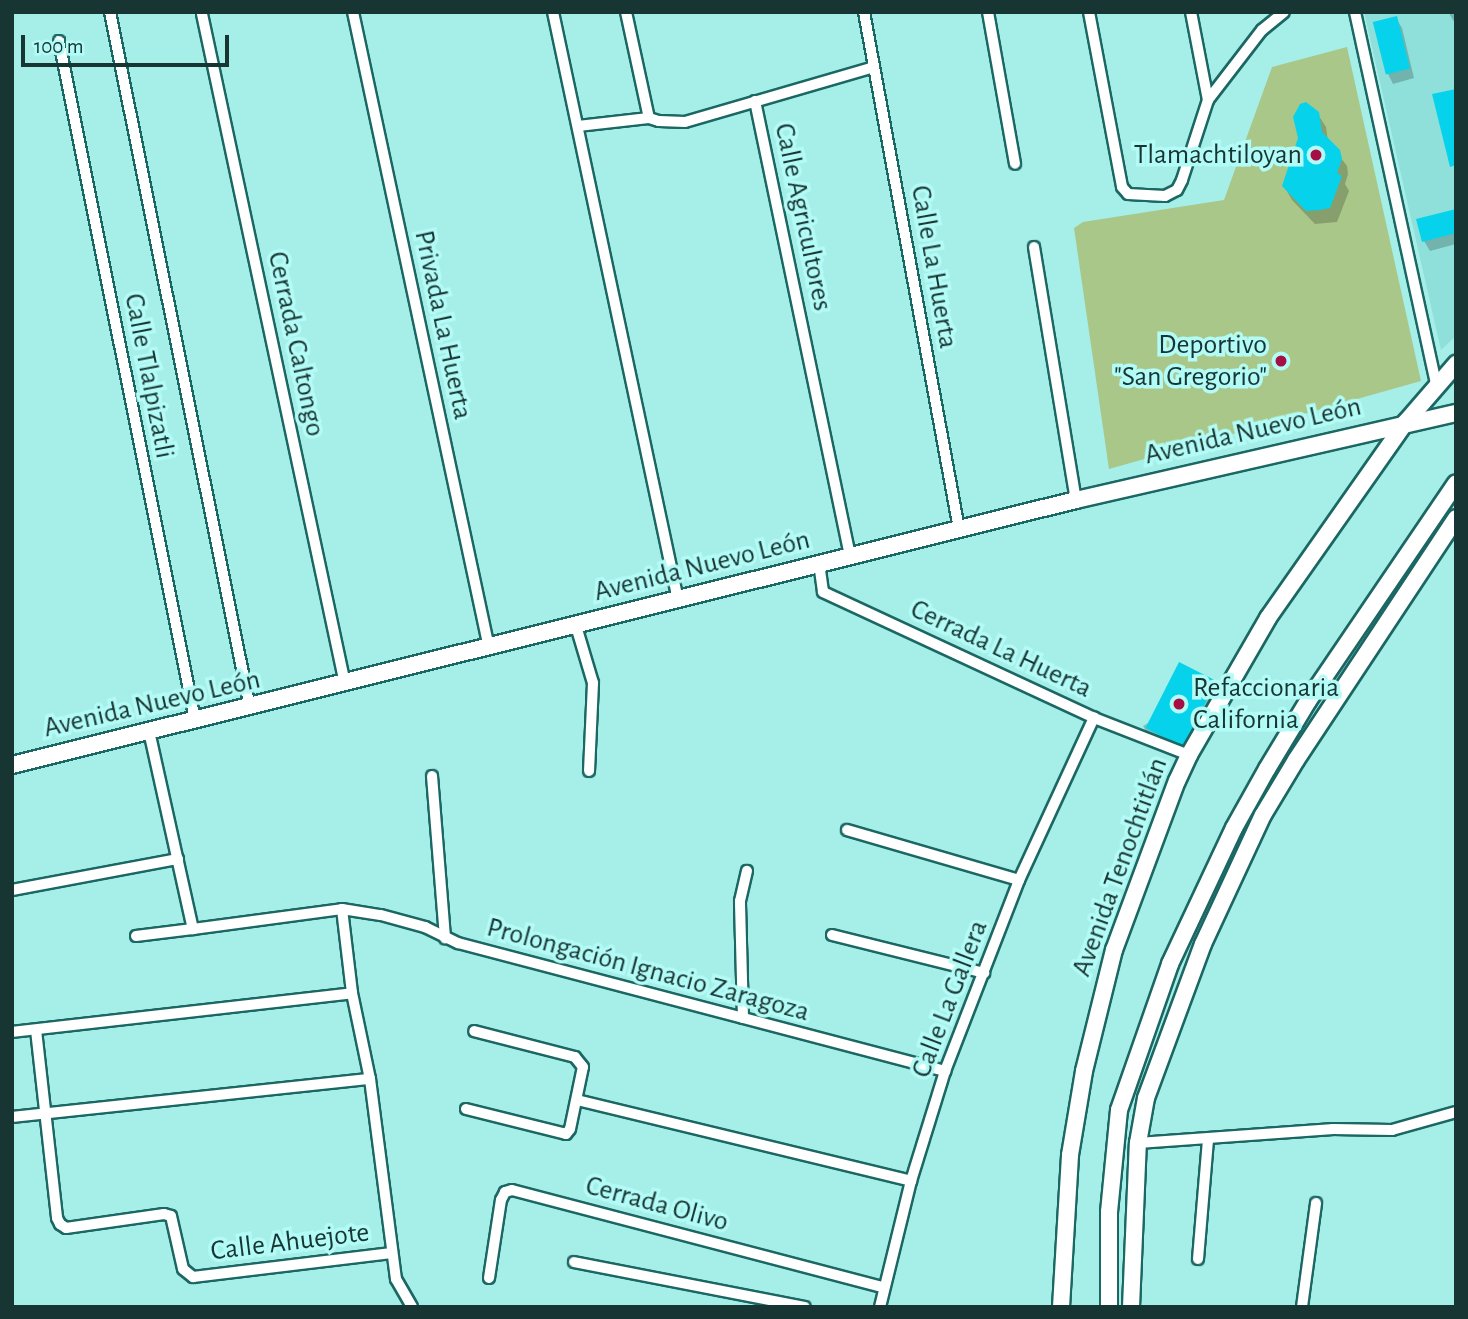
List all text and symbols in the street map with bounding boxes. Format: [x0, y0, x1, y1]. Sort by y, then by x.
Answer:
scale bar [24, 21, 233, 65]
text: 100 m [34, 36, 84, 57]
street label: Calle Agricultores [767, 120, 839, 314]
place label: Tlamachtiloyan [1134, 138, 1302, 172]
marker: Tlamachtiloyan [1308, 147, 1324, 163]
street label: Calle La Huerta [903, 183, 965, 351]
street label: Privada La Huerta [407, 227, 479, 423]
street label: Cerrada Caltongo [260, 249, 332, 439]
street label: Calle Tlalpizatli [117, 291, 181, 461]
place label: Deportivo "San Gregorio" [1114, 328, 1267, 394]
marker: Deportivo "San Gregorio" [1273, 353, 1289, 369]
street label: Avenida Nuevo León [1141, 390, 1365, 472]
street label: Avenida Nuevo León [591, 523, 813, 609]
street label: Cerrada La Huerta [905, 592, 1097, 706]
street label: Avenida Nuevo León [40, 663, 264, 745]
place label: Refaccionaria California [1193, 671, 1339, 737]
marker: Refaccionaria California [1171, 696, 1187, 712]
street label: Avenida Tenochtitlán [1065, 753, 1175, 981]
street label: Prolongación Ignacio Zaragoza [483, 911, 813, 1029]
street label: Calle La Gallera [905, 916, 995, 1082]
street label: Cerrada Olivo [582, 1169, 732, 1239]
street label: Calle Ahuejote [209, 1216, 371, 1268]

